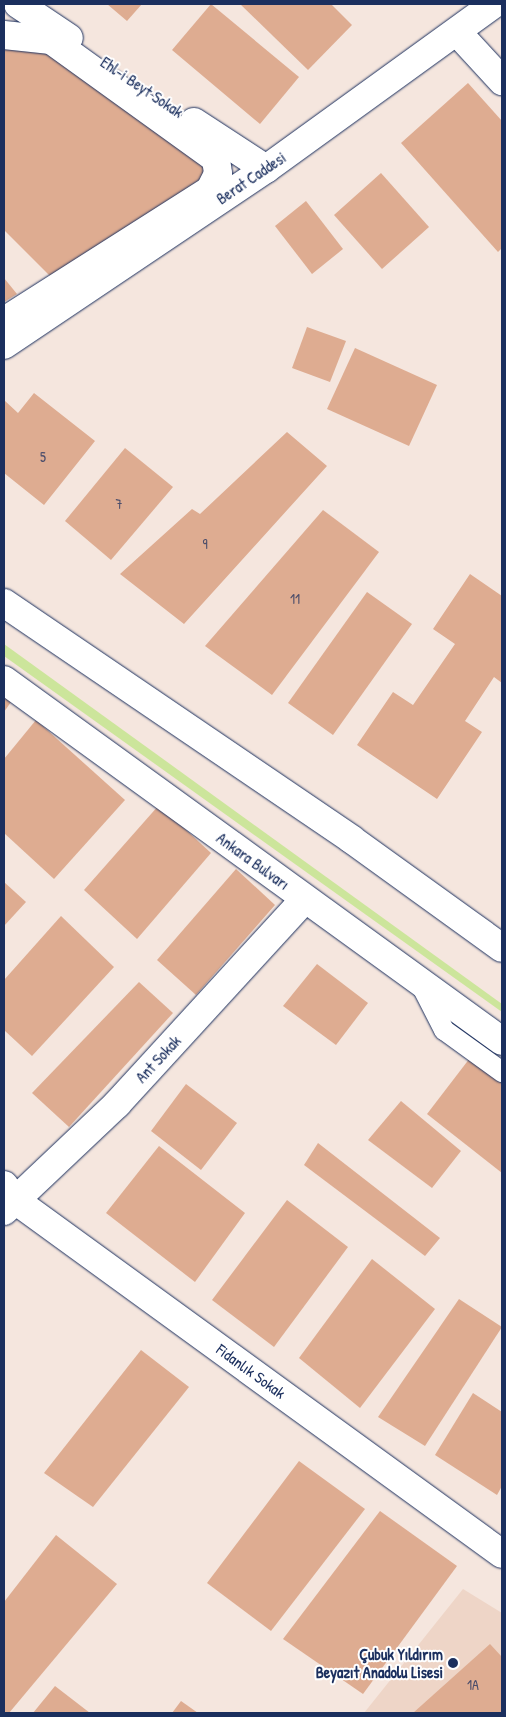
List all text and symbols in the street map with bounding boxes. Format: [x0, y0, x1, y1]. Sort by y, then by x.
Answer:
street label: Ehl-i Beyt Sokak [97, 52, 187, 122]
street label: Berat Caddesi [213, 148, 289, 208]
house number: 5 [40, 449, 46, 465]
house number: 7 [116, 496, 122, 512]
house number: 9 [202, 536, 208, 552]
house number: 11 [290, 591, 300, 607]
street label: Ankara Bulvarı [213, 828, 293, 894]
street label: Ant Sokak [131, 1031, 185, 1087]
street label: Fidanlık Sokak [213, 1339, 289, 1403]
place label: Çubuk Yıldırım Beyazıt Anadolu Lisesi [316, 1644, 443, 1682]
marker: Çubuk Yıldırım Beyazıt Anadolu Lisesi [447, 1657, 459, 1669]
house number: 1A [467, 1677, 479, 1693]

